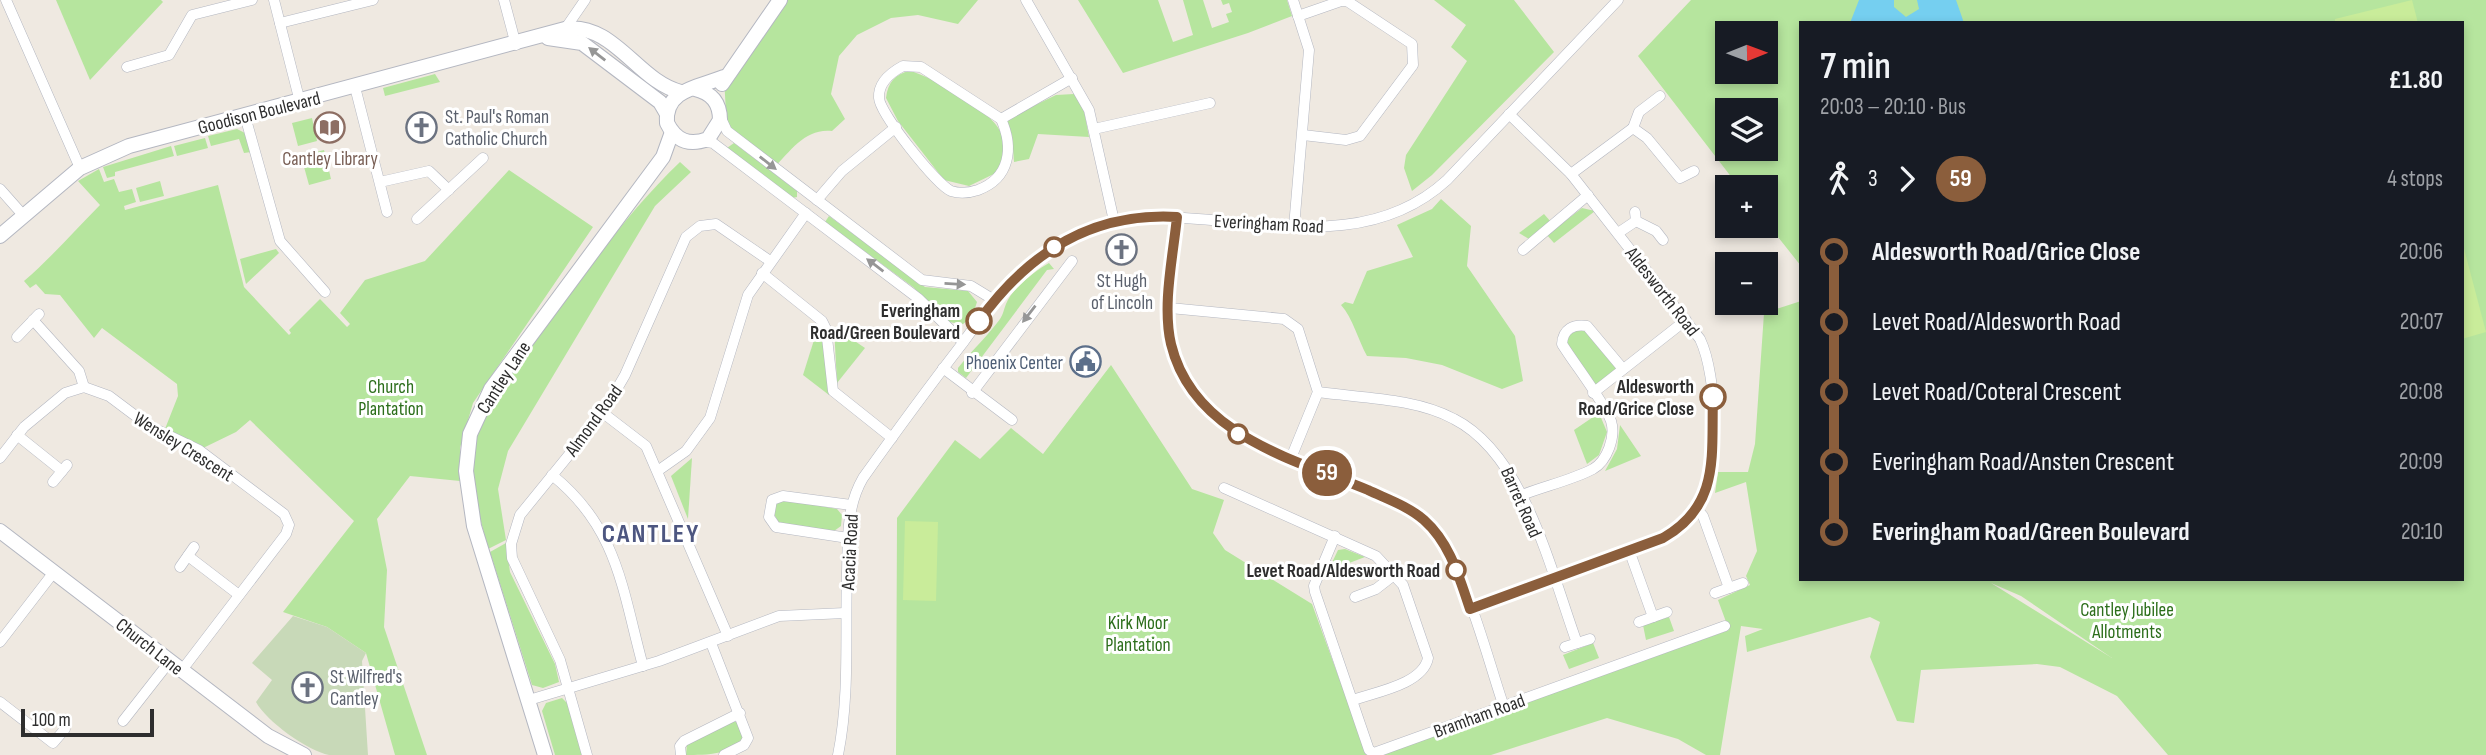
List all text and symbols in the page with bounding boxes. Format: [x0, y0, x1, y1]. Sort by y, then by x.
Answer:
north arrow [1715, 21, 1778, 84]
map controls [1715, 21, 1778, 315]
text: 7 min [1820, 44, 1891, 89]
one-way arrow [588, 48, 606, 62]
text: £1.80 [2388, 65, 2443, 96]
street label: Goodison Boulevard [196, 87, 323, 140]
text: 20:03 – 20:10 · Bus [1820, 93, 1966, 121]
button: layers [1715, 98, 1778, 161]
place label: St. Paul's Roman Catholic Church [445, 106, 549, 151]
library icon: Cantley Library [313, 110, 347, 144]
church icon: St. Paul's Roman Catholic Church [405, 110, 439, 144]
place label: Cantley Library [282, 148, 378, 171]
one-way arrow [759, 155, 776, 170]
icon: walk [1820, 160, 1858, 198]
icon: forward [1888, 160, 1926, 198]
text: 59 [1950, 164, 1972, 193]
text: 3 [1868, 165, 1878, 193]
text: 4 stops [2387, 165, 2443, 193]
button: + [1715, 175, 1778, 238]
street label: Everingham Road [1214, 210, 1324, 239]
church icon: St Hugh of Lincoln [1105, 232, 1139, 266]
unlabelled marker [1044, 237, 1064, 257]
text: Aldesworth Road/Grice Close [1872, 237, 2140, 268]
text: 20:06 [2399, 238, 2443, 266]
street label: Aldesworth Road [1619, 242, 1704, 341]
button: − [1715, 252, 1778, 315]
one-way arrow [866, 258, 884, 273]
place label: St Hugh of Lincoln [1091, 270, 1153, 315]
one-way arrow [944, 279, 966, 290]
place label: Everingham Road/Green Boulevard [810, 300, 960, 345]
one-way arrow [1022, 305, 1037, 323]
text: Levet Road/Aldesworth Road [1872, 307, 2121, 338]
marker: Everingham Road/Green Boulevard [966, 308, 992, 334]
text: 20:07 [2400, 308, 2443, 336]
street label: Cantley Lane [472, 337, 536, 418]
public building icon: Phoenix Center [1069, 345, 1103, 379]
place label: Phoenix Center [966, 352, 1064, 375]
park label: Church Plantation [358, 376, 424, 421]
place label: Aldesworth Road/Grice Close [1578, 376, 1694, 421]
text: Levet Road/Coteral Crescent [1872, 377, 2121, 408]
text: 20:08 [2399, 378, 2443, 406]
street label: Almond Road [560, 381, 628, 462]
marker: Aldesworth Road/Grice Close [1700, 384, 1726, 410]
street label: Wensley Crescent [129, 407, 238, 487]
unlabelled marker [1228, 424, 1248, 444]
text: Everingham Road/Ansten Crescent [1872, 447, 2174, 478]
text: 20:09 [2399, 448, 2443, 476]
line badge: 59 [1296, 450, 1358, 496]
text: 59 [1316, 458, 1338, 487]
street label: Barret Road [1495, 464, 1546, 541]
street label: Acacia Road [837, 513, 864, 592]
text: Everingham Road/Green Boulevard [1872, 517, 2190, 548]
text: 20:10 [2401, 518, 2443, 546]
district label: CANTLEY [602, 519, 700, 550]
place label: Levet Road/Aldesworth Road [1246, 560, 1440, 583]
marker: Levet Road/Aldesworth Road [1446, 560, 1466, 580]
park label: Cantley Jubilee Allotments [2080, 599, 2174, 644]
park label: Kirk Moor Plantation [1105, 612, 1171, 657]
street label: Church Lane [111, 614, 187, 681]
place label: St Wilfred's Cantley [330, 666, 403, 711]
church icon: St Wilfred's Cantley [290, 670, 324, 704]
street label: Bramham Road [1431, 689, 1528, 744]
scale bar [21, 706, 154, 738]
text: 100 m [32, 709, 71, 732]

